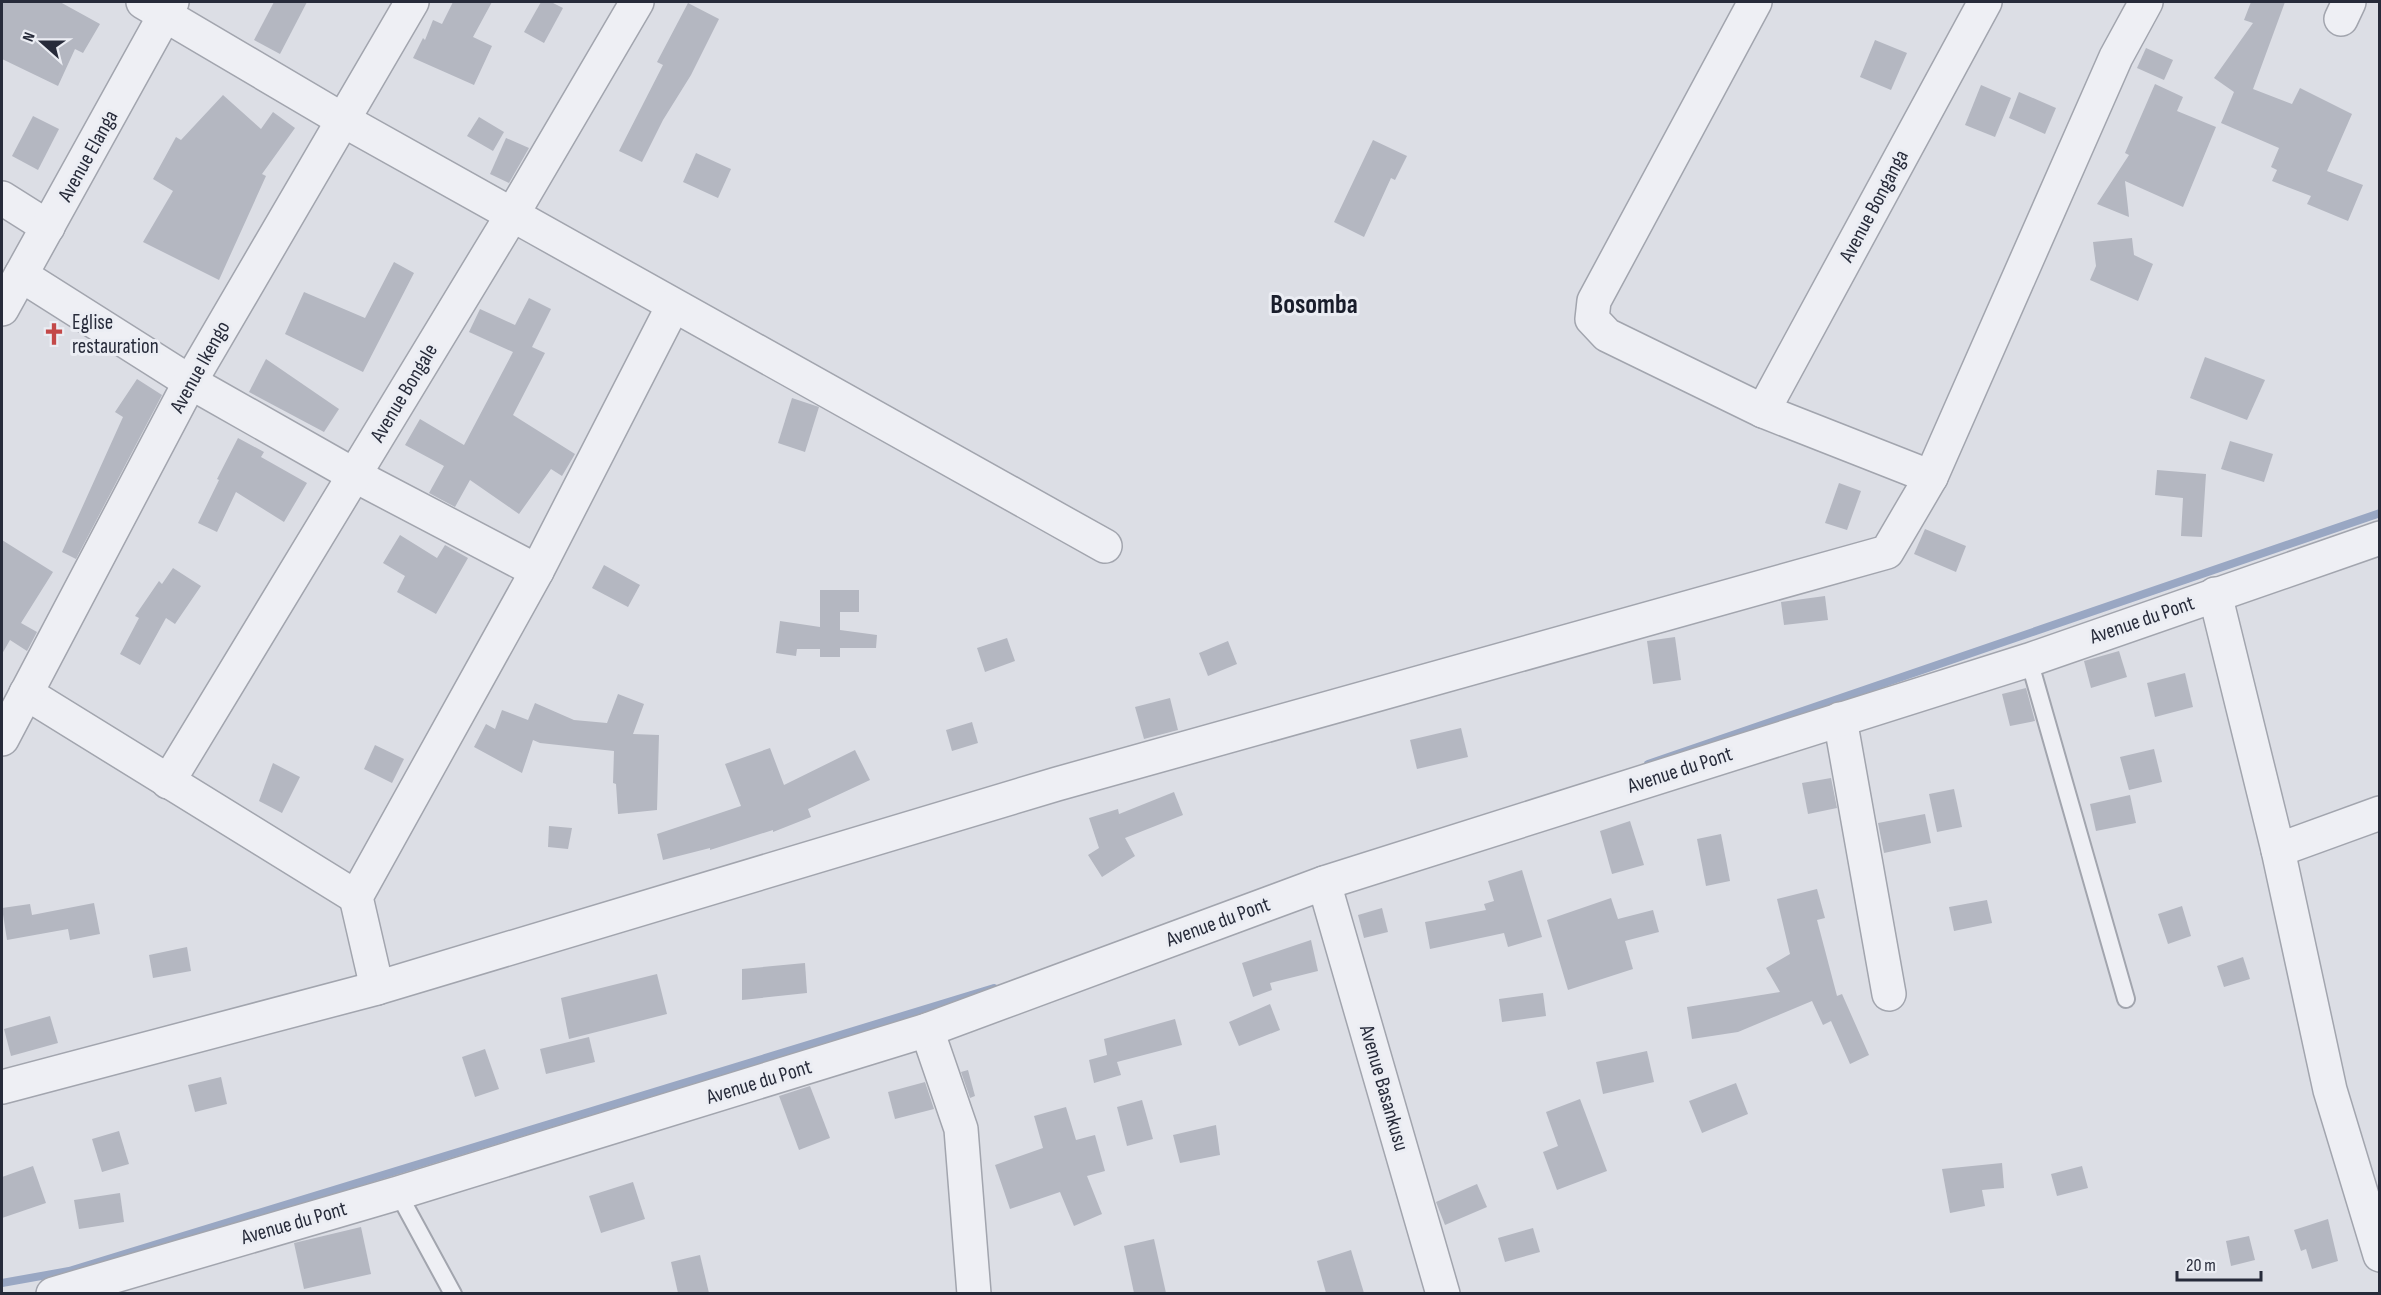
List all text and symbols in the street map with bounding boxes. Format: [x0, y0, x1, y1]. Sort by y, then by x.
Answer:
north arrow [12, 12, 72, 72]
text: N [19, 30, 40, 45]
street label: Avenue Elanga [52, 106, 123, 207]
street label: Avenue Bonganga [1834, 146, 1914, 267]
district label: Bosomba [1270, 289, 1358, 321]
place label: Eglise restauration [72, 310, 159, 359]
street label: Avenue Ikengo [164, 317, 235, 418]
church icon: Eglise restauration [41, 321, 67, 347]
street label: Avenue Bongale [364, 339, 443, 448]
street label: Avenue du Pont [2086, 590, 2197, 650]
street label: Avenue du Pont [1624, 741, 1736, 799]
street label: Avenue du Pont [1162, 892, 1273, 953]
street label: Avenue Basankusu [1354, 1021, 1414, 1154]
street label: Avenue du Pont [702, 1054, 815, 1110]
street label: Avenue du Pont [237, 1196, 350, 1250]
scale bar [2177, 1244, 2261, 1282]
text: 20 m [2186, 1255, 2216, 1276]

